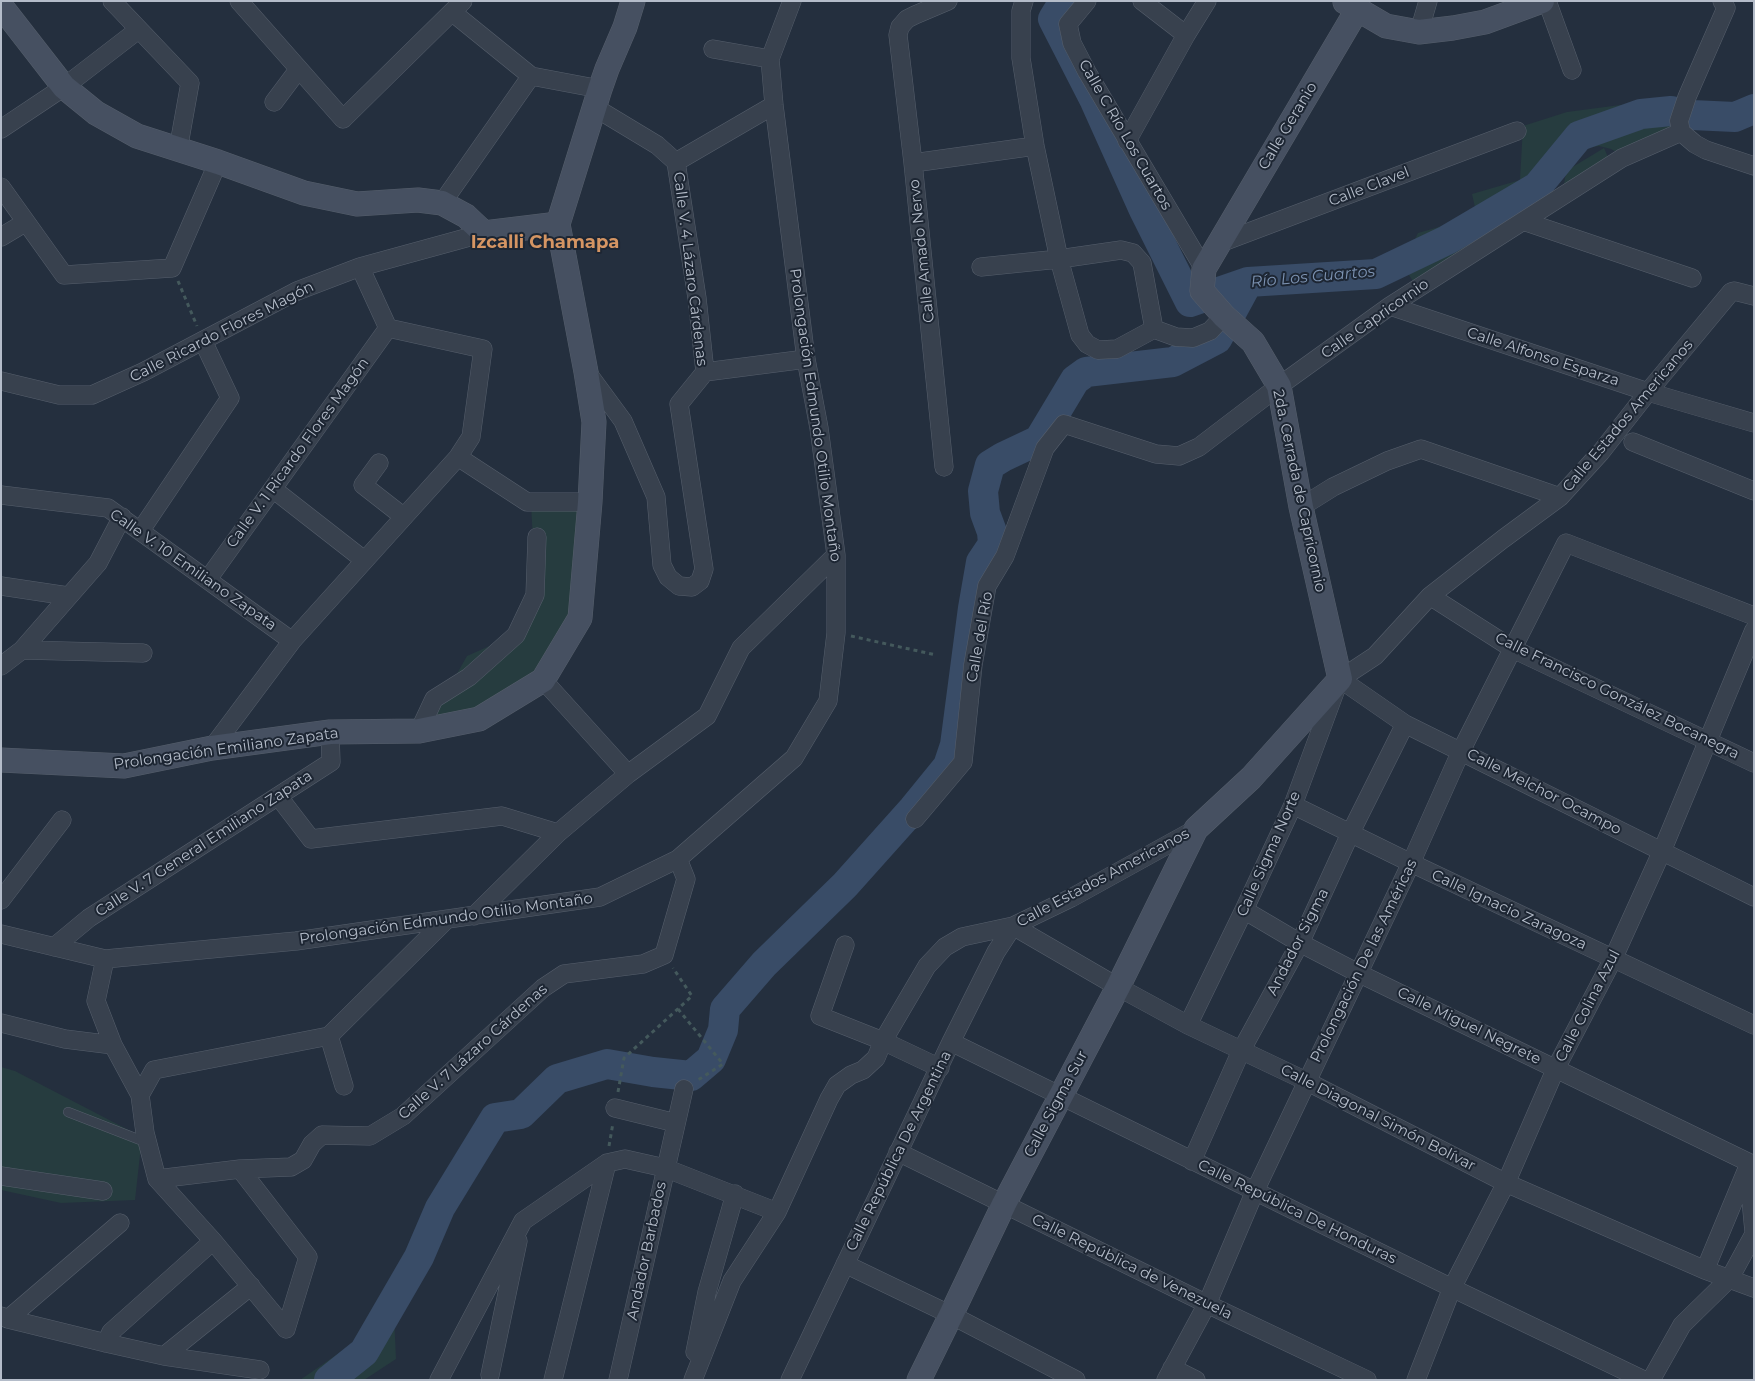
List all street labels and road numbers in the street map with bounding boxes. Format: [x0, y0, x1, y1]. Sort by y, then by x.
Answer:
street label: Calle C Río Los Cuartos [1075, 57, 1175, 213]
street label: Calle Geranio [1255, 79, 1321, 173]
street label: Calle Clavel [1326, 163, 1412, 211]
street label: Calle V. 4 Lázaro Cárdenas [669, 171, 711, 367]
street label: Calle Amado Nervo [906, 178, 938, 324]
street label: Prolongación Edmundo Otilio Montaño [785, 267, 845, 563]
street label: Calle Capricornio [1318, 275, 1432, 363]
street label: Calle Ricardo Flores Magón [127, 278, 317, 386]
street label: Calle Alfonso Esparza [1465, 324, 1621, 390]
street label: Calle Estados Americanos [1559, 336, 1697, 496]
street label: Calle V. 1 Ricardo Flores Magón [223, 355, 373, 551]
street label: 2da. Cerrada de Capricornio [1269, 388, 1329, 594]
street label: Calle V. 10 Emiliano Zapata [106, 505, 280, 635]
street label: Calle del Río [963, 590, 997, 684]
street label: Calle Francisco González Bocanegra [1492, 629, 1742, 763]
street label: Prolongación Emiliano Zapata [112, 724, 340, 774]
street label: Calle Melchor Ocampo [1464, 745, 1624, 839]
street label: Calle V. 7 General Emiliano Zapata [92, 767, 316, 921]
street label: Calle Sigma Norte [1233, 789, 1305, 919]
street label: Calle Estados Americanos [1014, 825, 1192, 931]
street label: Prolongación De las Américas [1307, 856, 1421, 1066]
street label: Calle Ignacio Zaragoza [1429, 866, 1589, 954]
street label: Andador Sigma [1263, 885, 1333, 999]
street label: Prolongación Edmundo Otilio Montaño [298, 889, 594, 949]
street label: Calle Colina Azul [1552, 947, 1624, 1065]
street label: Calle V. 7 Lázaro Cárdenas [395, 980, 551, 1124]
street label: Calle Miguel Negrete [1394, 983, 1544, 1069]
street label: Calle República De Argentina [843, 1048, 955, 1254]
street label: Calle Sigma Sur [1020, 1048, 1092, 1160]
street label: Calle Diagonal Simón Bolívar [1277, 1061, 1479, 1175]
street label: Calle República De Honduras [1195, 1156, 1399, 1268]
street label: Andador Barbados [624, 1180, 670, 1322]
street label: Calle República de Venezuela [1029, 1211, 1235, 1323]

